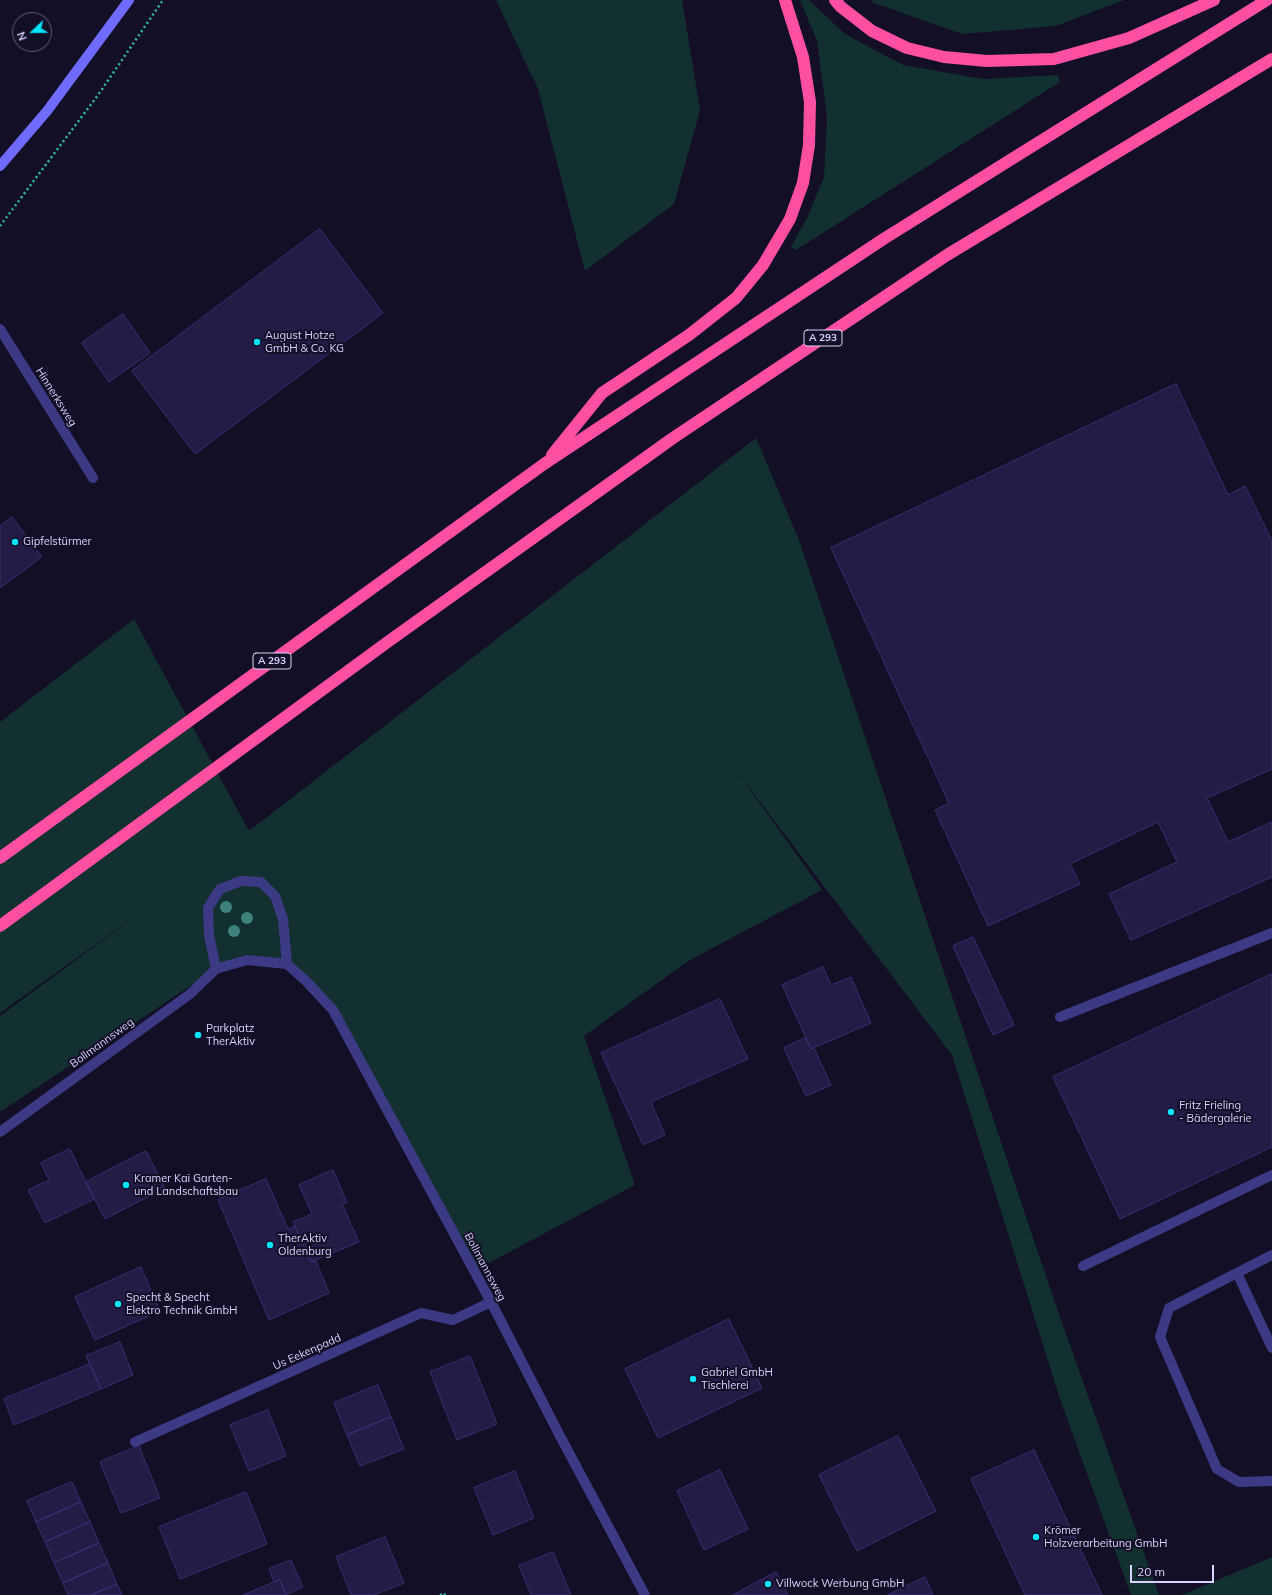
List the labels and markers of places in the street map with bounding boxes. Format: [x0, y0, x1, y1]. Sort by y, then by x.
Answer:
place label: August Hotze GmbH & Co. KG [265, 329, 344, 355]
marker: August Hotze GmbH & Co. KG [252, 337, 262, 347]
place label: Gipfelstürmer [23, 535, 92, 549]
marker: Gipfelstürmer [10, 537, 20, 547]
place label: Parkplatz TherAktiv [206, 1022, 255, 1048]
marker: Parkplatz TherAktiv [193, 1030, 203, 1040]
place label: Fritz Frieling - Bädergalerie [1179, 1099, 1252, 1125]
marker: Fritz Frieling - Bädergalerie [1166, 1107, 1176, 1117]
place label: Kramer Kai Garten- und Landschaftsbau [134, 1172, 238, 1198]
marker: Kramer Kai Garten- und Landschaftsbau [121, 1180, 131, 1190]
place label: TherAktiv Oldenburg [278, 1232, 332, 1258]
marker: TherAktiv Oldenburg [265, 1240, 275, 1250]
place label: Specht & Specht Elektro Technik GmbH [126, 1291, 238, 1317]
marker: Specht & Specht Elektro Technik GmbH [113, 1299, 123, 1309]
place label: Gabriel GmbH Tischlerei [701, 1366, 773, 1392]
marker: Gabriel GmbH Tischlerei [688, 1374, 698, 1384]
place label: Krömer Holzverarbeitung GmbH [1044, 1524, 1167, 1550]
marker: Krömer Holzverarbeitung GmbH [1031, 1532, 1041, 1542]
place label: Villwock Werbung GmbH [776, 1577, 904, 1591]
marker: Villwock Werbung GmbH [763, 1579, 773, 1589]

